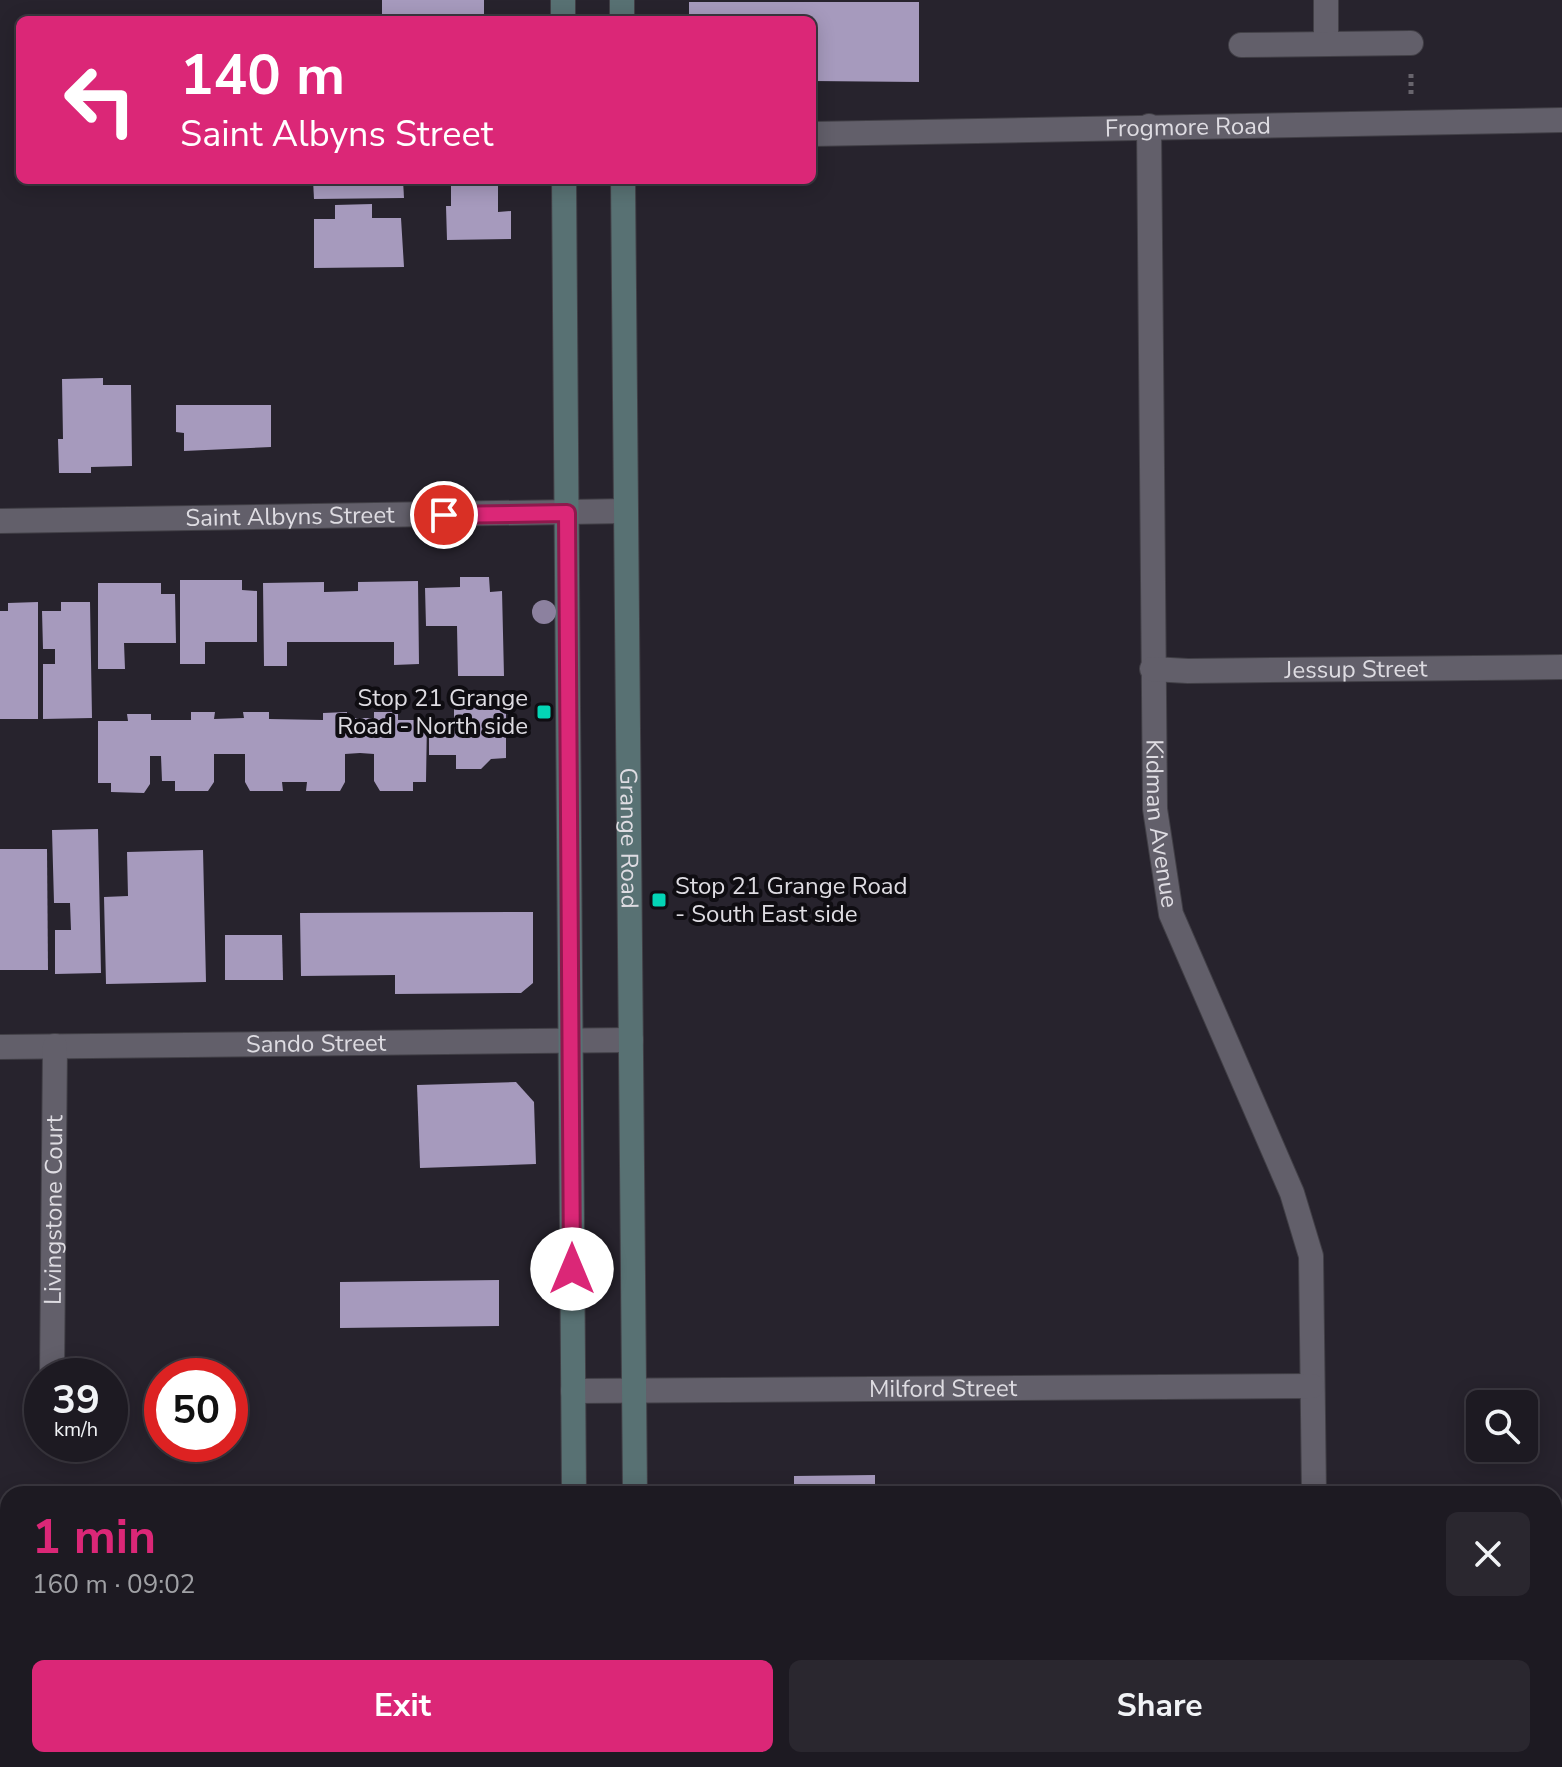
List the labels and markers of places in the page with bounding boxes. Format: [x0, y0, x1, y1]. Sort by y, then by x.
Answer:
pin [410, 481, 478, 549]
place label: Stop 21 Grange Road - North side [337, 682, 528, 742]
marker: Stop 21 Grange Road - North side [535, 703, 553, 721]
place label: Stop 21 Grange Road - South East side [675, 870, 908, 930]
marker: Stop 21 Grange Road - South East side [650, 891, 668, 909]

